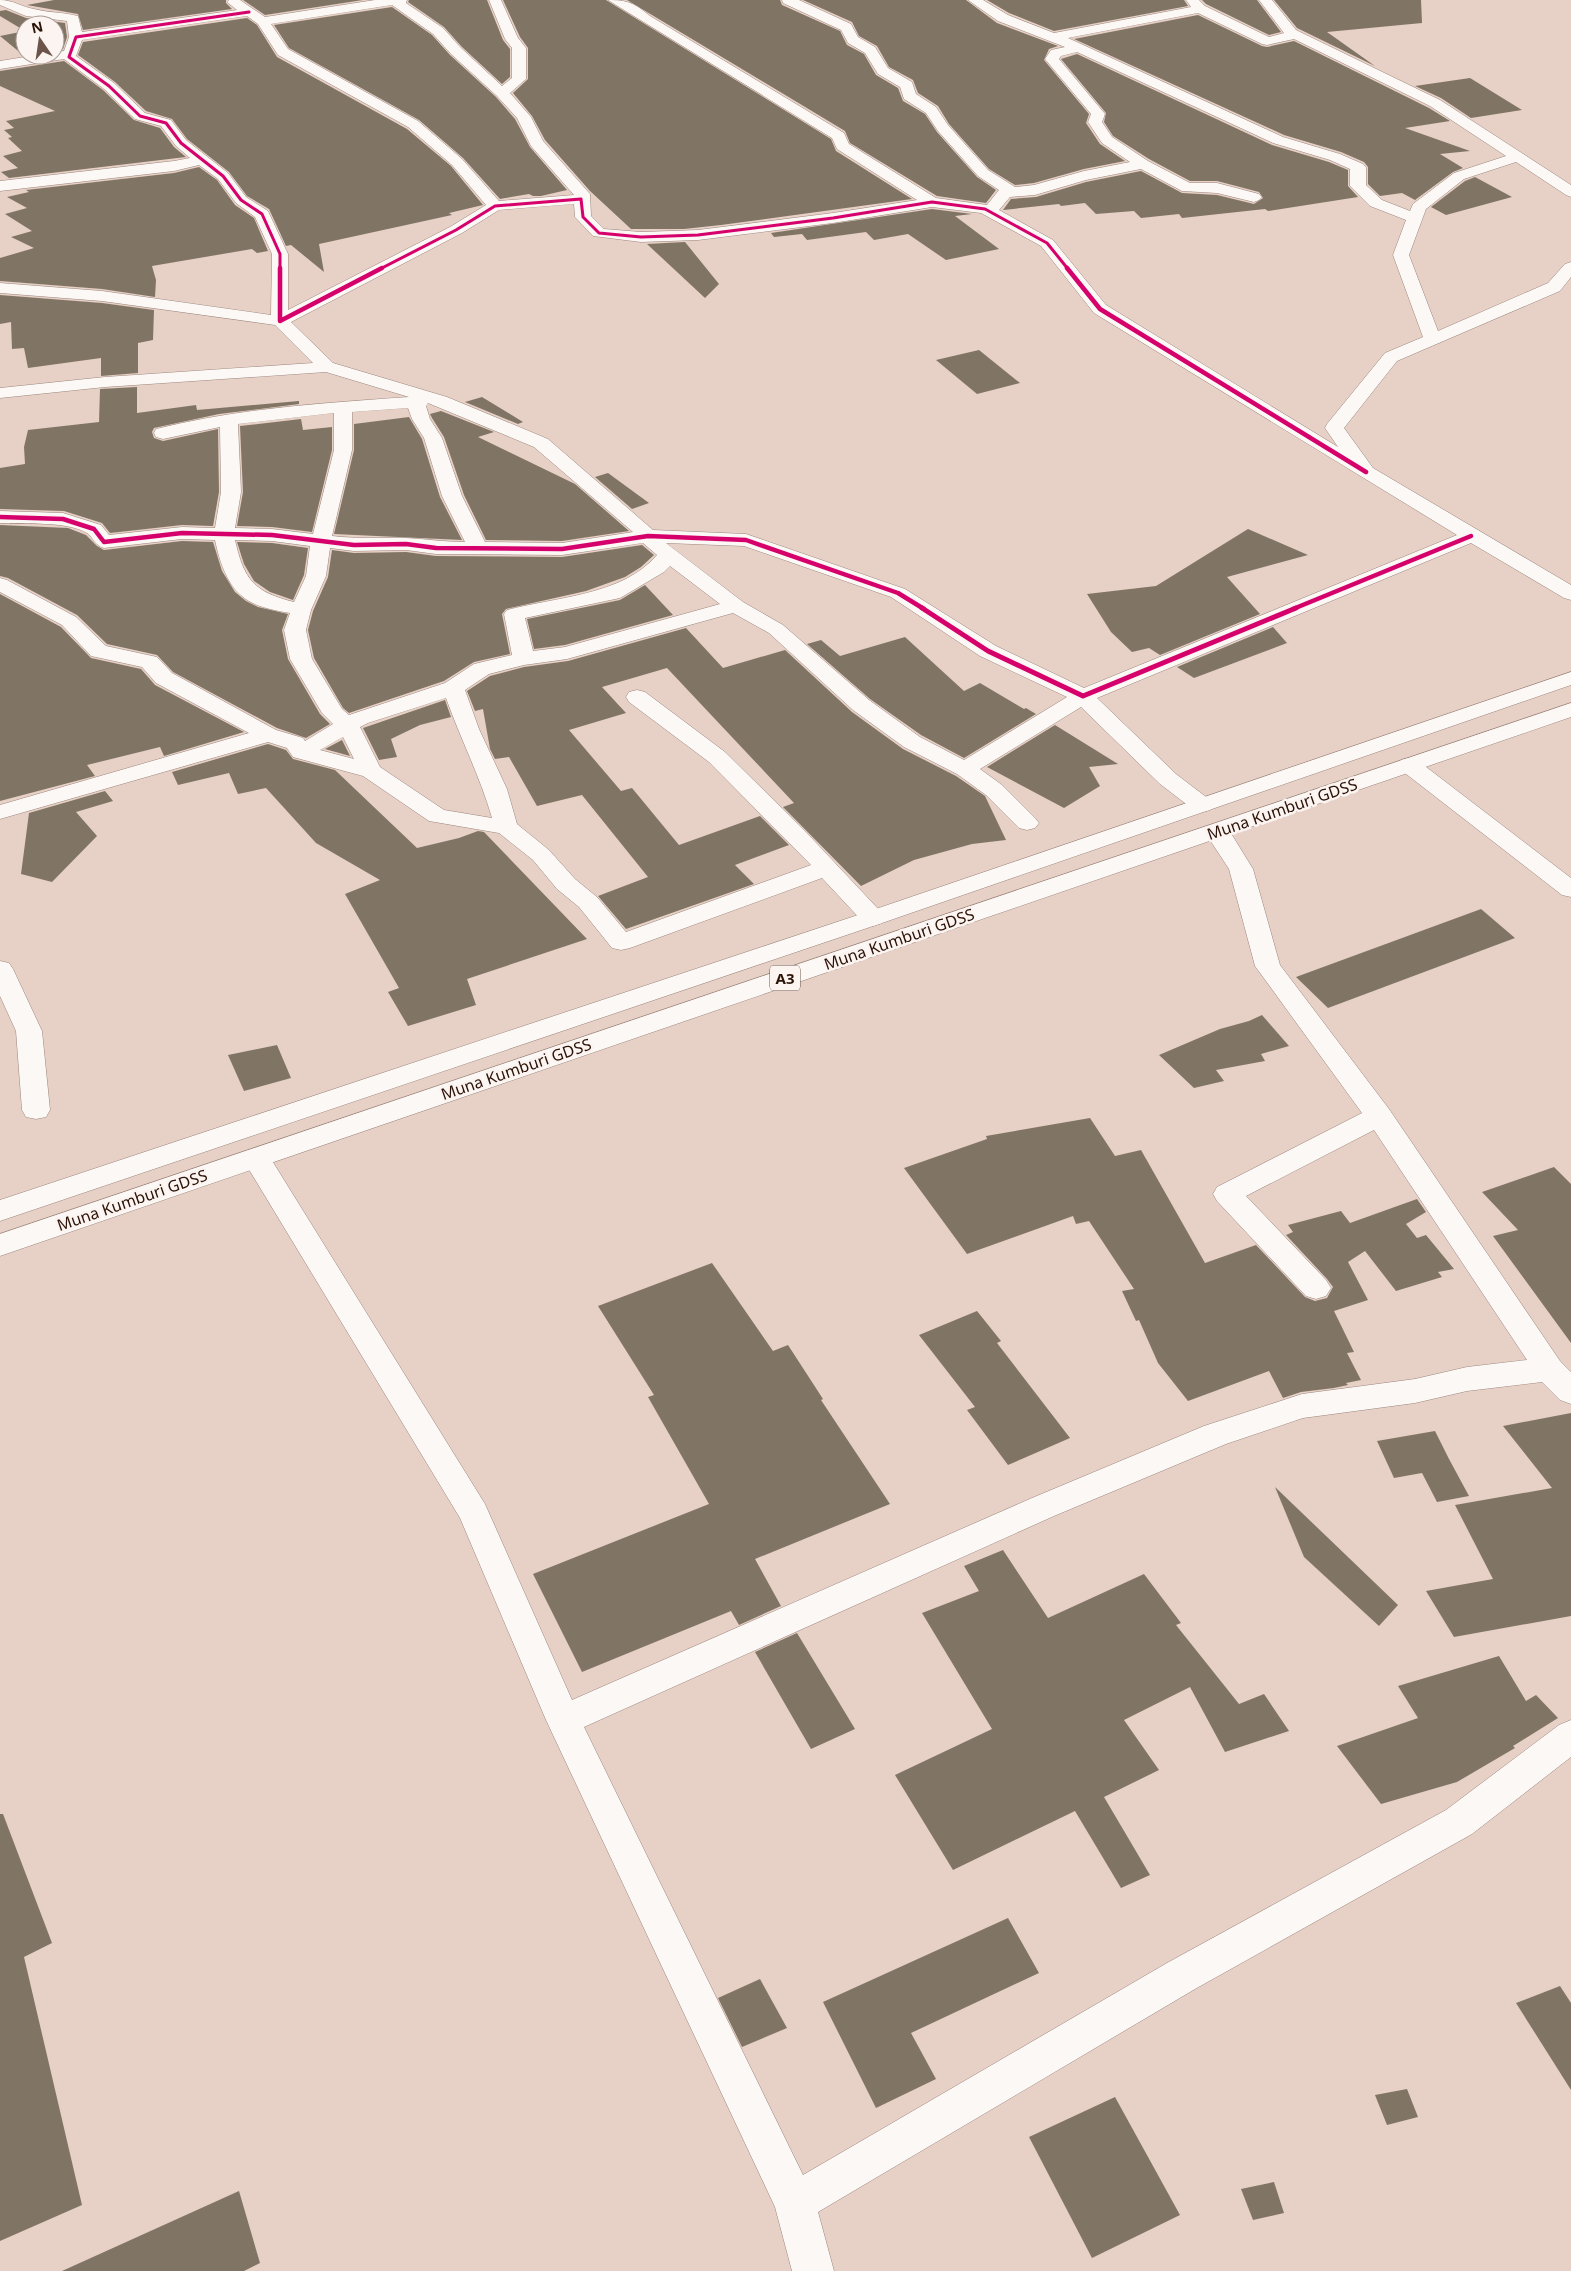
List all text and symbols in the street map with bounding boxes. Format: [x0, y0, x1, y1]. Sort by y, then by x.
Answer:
north arrow [15, 15, 65, 65]
text: N [29, 16, 45, 37]
street label: Muna Kumburi GDSS [1204, 773, 1360, 845]
street label: Muna Kumburi GDSS [821, 903, 977, 975]
road number: A3 [770, 966, 800, 990]
street label: Muna Kumburi GDSS [438, 1033, 594, 1105]
street label: Muna Kumburi GDSS [54, 1164, 210, 1236]

